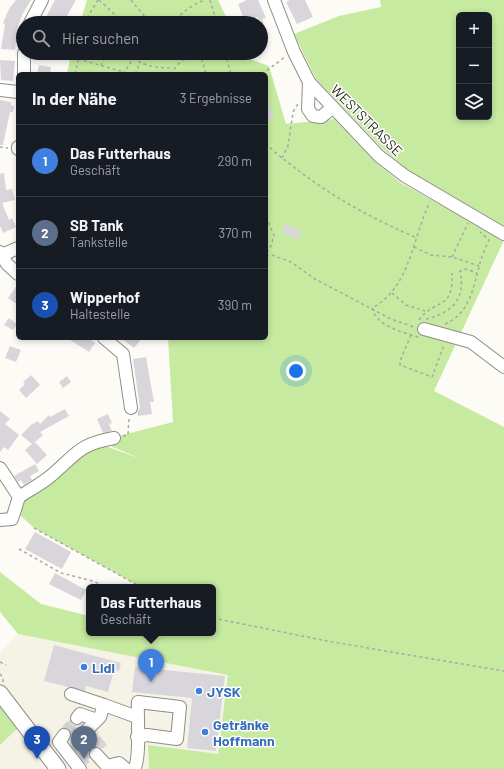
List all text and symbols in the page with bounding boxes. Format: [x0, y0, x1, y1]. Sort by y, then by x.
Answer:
map controls [456, 12, 492, 120]
button: + [456, 12, 492, 48]
search box [16, 16, 268, 60]
icon: search [30, 27, 52, 49]
text: Hier suchen [62, 29, 139, 47]
button: − [456, 48, 492, 84]
street label: WESTSTRASSE [328, 81, 406, 159]
button: layers [456, 84, 492, 120]
text: In der Nähe [32, 88, 117, 108]
text: 3 Ergebnisse [180, 90, 252, 106]
text: Das Futterhaus [70, 144, 171, 162]
text: 1 [43, 153, 47, 169]
text: 290 m [218, 153, 252, 169]
text: Geschäft [70, 162, 121, 178]
text: SB Tank [70, 216, 124, 234]
text: 2 [41, 225, 49, 241]
text: 370 m [218, 225, 252, 241]
text: Tankstelle [70, 234, 128, 250]
text: Wipperhof [70, 288, 140, 306]
text: 3 [41, 297, 49, 313]
text: 390 m [218, 297, 252, 313]
text: Haltestelle [70, 306, 130, 322]
your location [286, 361, 306, 381]
popup [86, 584, 216, 636]
text: Das Futterhaus [101, 593, 201, 611]
text: Geschäft [101, 611, 151, 627]
pin: 1 [138, 649, 164, 682]
place label: Lidl [92, 659, 115, 676]
marker: Lidl [79, 662, 89, 672]
place label: JYSK [207, 683, 241, 700]
marker: JYSK [194, 686, 204, 696]
place label: Getränke Hoffmann [213, 716, 275, 749]
pin: 3 [24, 726, 50, 759]
pin: 2 [71, 726, 97, 759]
marker: Getränke Hoffmann [200, 727, 210, 737]

